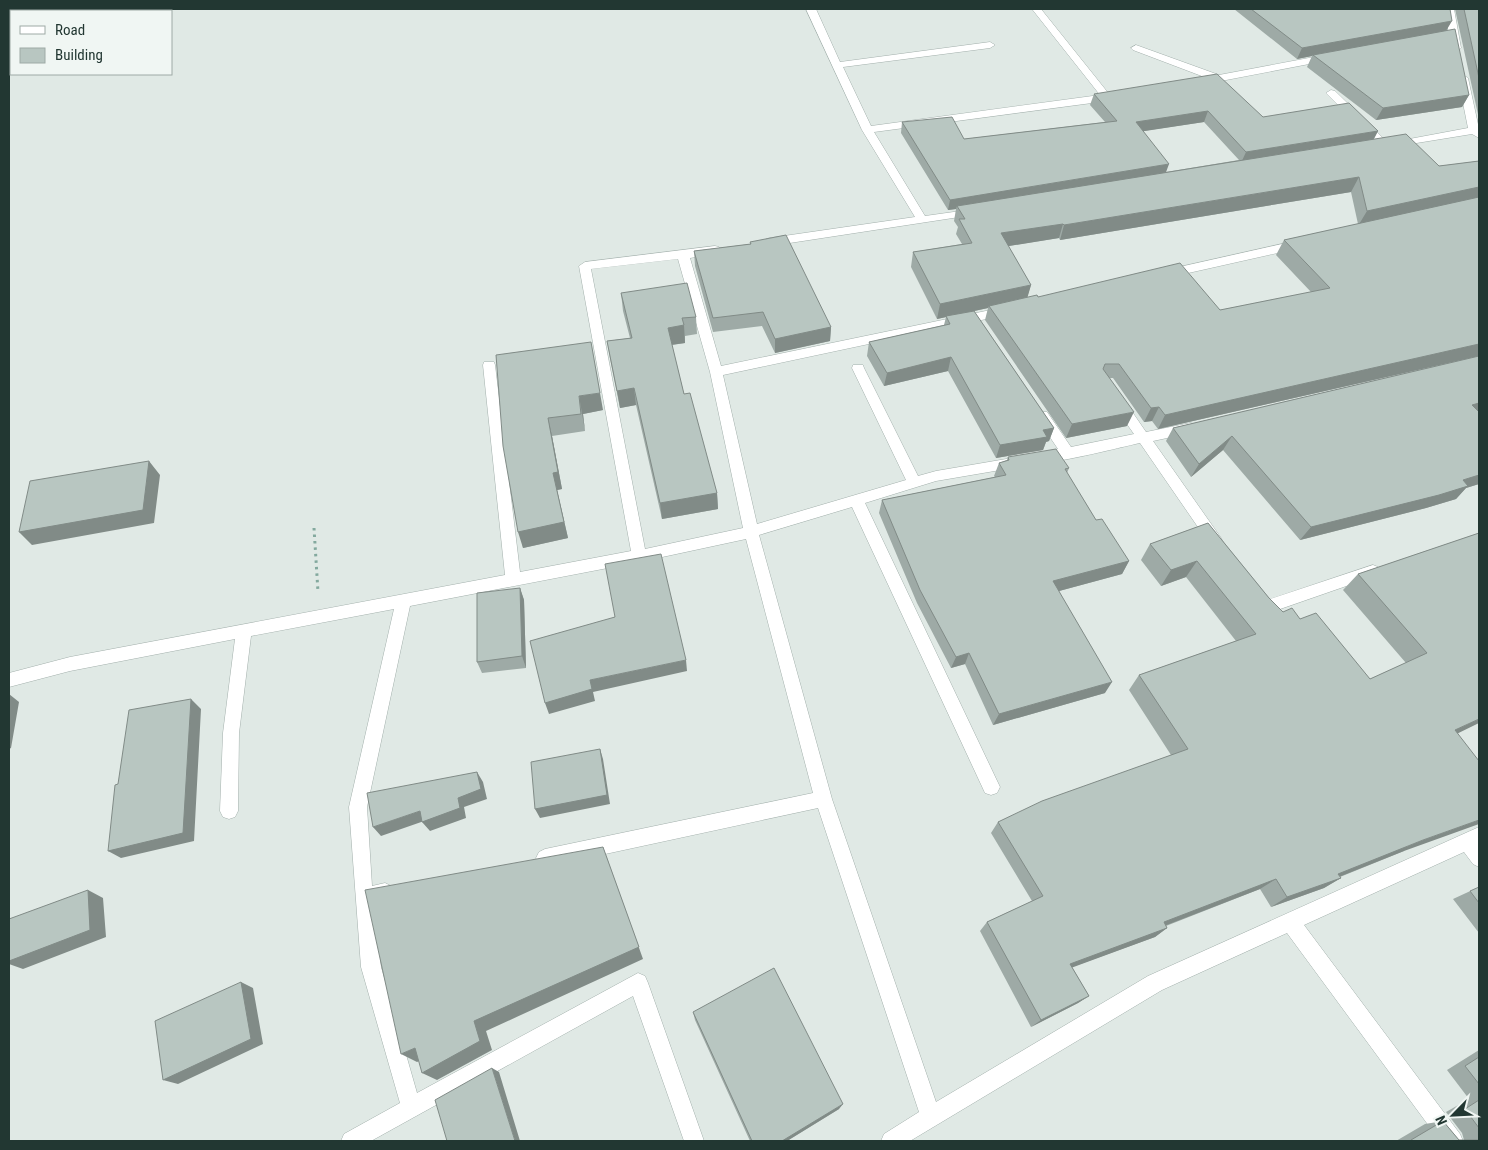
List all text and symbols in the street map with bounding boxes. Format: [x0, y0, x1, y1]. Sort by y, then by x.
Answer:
legend [10, 10, 172, 75]
text: Road [55, 21, 85, 39]
text: Building [55, 46, 103, 64]
north arrow [1428, 1090, 1478, 1140]
text: N [1432, 1113, 1450, 1127]

